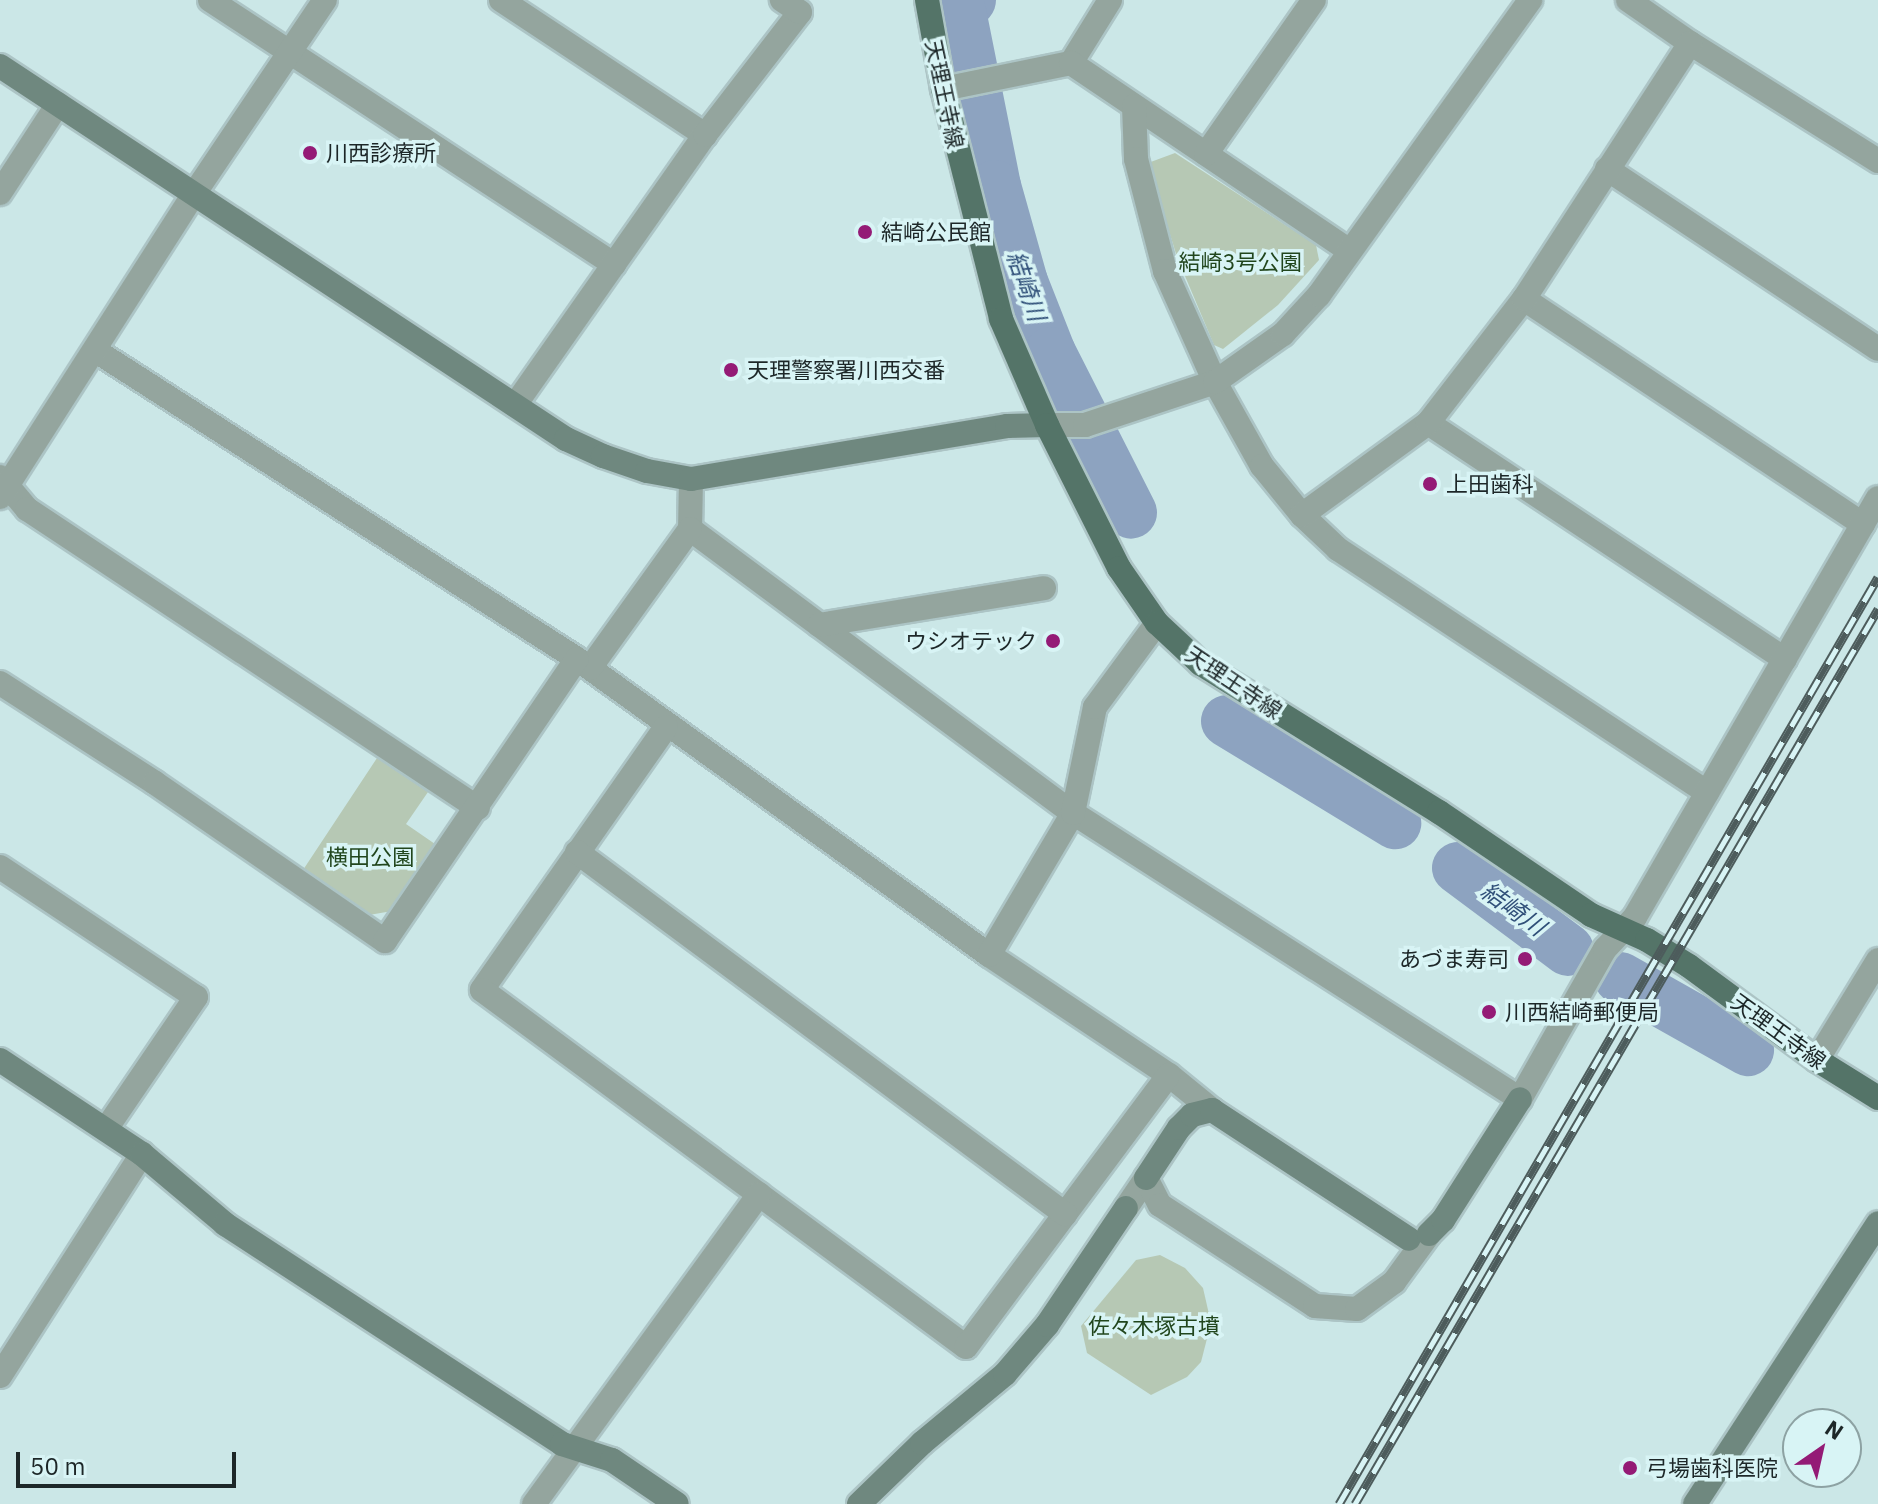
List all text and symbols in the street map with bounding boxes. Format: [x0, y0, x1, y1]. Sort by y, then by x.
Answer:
street label: 天理王寺線 [921, 37, 969, 151]
place label: 川西診療所 [326, 140, 436, 166]
marker: 川西診療所 [301, 144, 319, 162]
place label: 結崎公民館 [881, 219, 991, 245]
marker: 結崎公民館 [856, 223, 874, 241]
water label: 結崎川 [1001, 247, 1051, 325]
park label: 結崎3号公園 [1178, 249, 1302, 275]
place label: 天理警察署川西交番 [747, 357, 945, 383]
marker: 天理警察署川西交番 [722, 361, 740, 379]
place label: 上田歯科 [1446, 471, 1534, 497]
marker: 上田歯科 [1421, 475, 1439, 493]
place label: ウシオテック [905, 628, 1037, 654]
marker: ウシオテック [1044, 632, 1062, 650]
street label: 天理王寺線 [1181, 640, 1287, 724]
park label: 横田公園 [326, 844, 414, 870]
water label: 結崎川 [1475, 876, 1551, 942]
place label: あづま寿司 [1399, 946, 1509, 972]
marker: あづま寿司 [1516, 950, 1534, 968]
street label: 天理王寺線 [1727, 988, 1831, 1074]
place label: 川西結崎郵便局 [1505, 999, 1659, 1025]
marker: 川西結崎郵便局 [1480, 1003, 1498, 1021]
park label: 佐々木塚古墳 [1088, 1313, 1220, 1339]
north arrow [1782, 1408, 1862, 1488]
text: N [1820, 1413, 1849, 1446]
scale bar [20, 1436, 240, 1486]
text: 50 m [30, 1450, 85, 1482]
place label: 弓場歯科医院 [1646, 1455, 1778, 1481]
marker: 弓場歯科医院 [1621, 1459, 1639, 1477]

